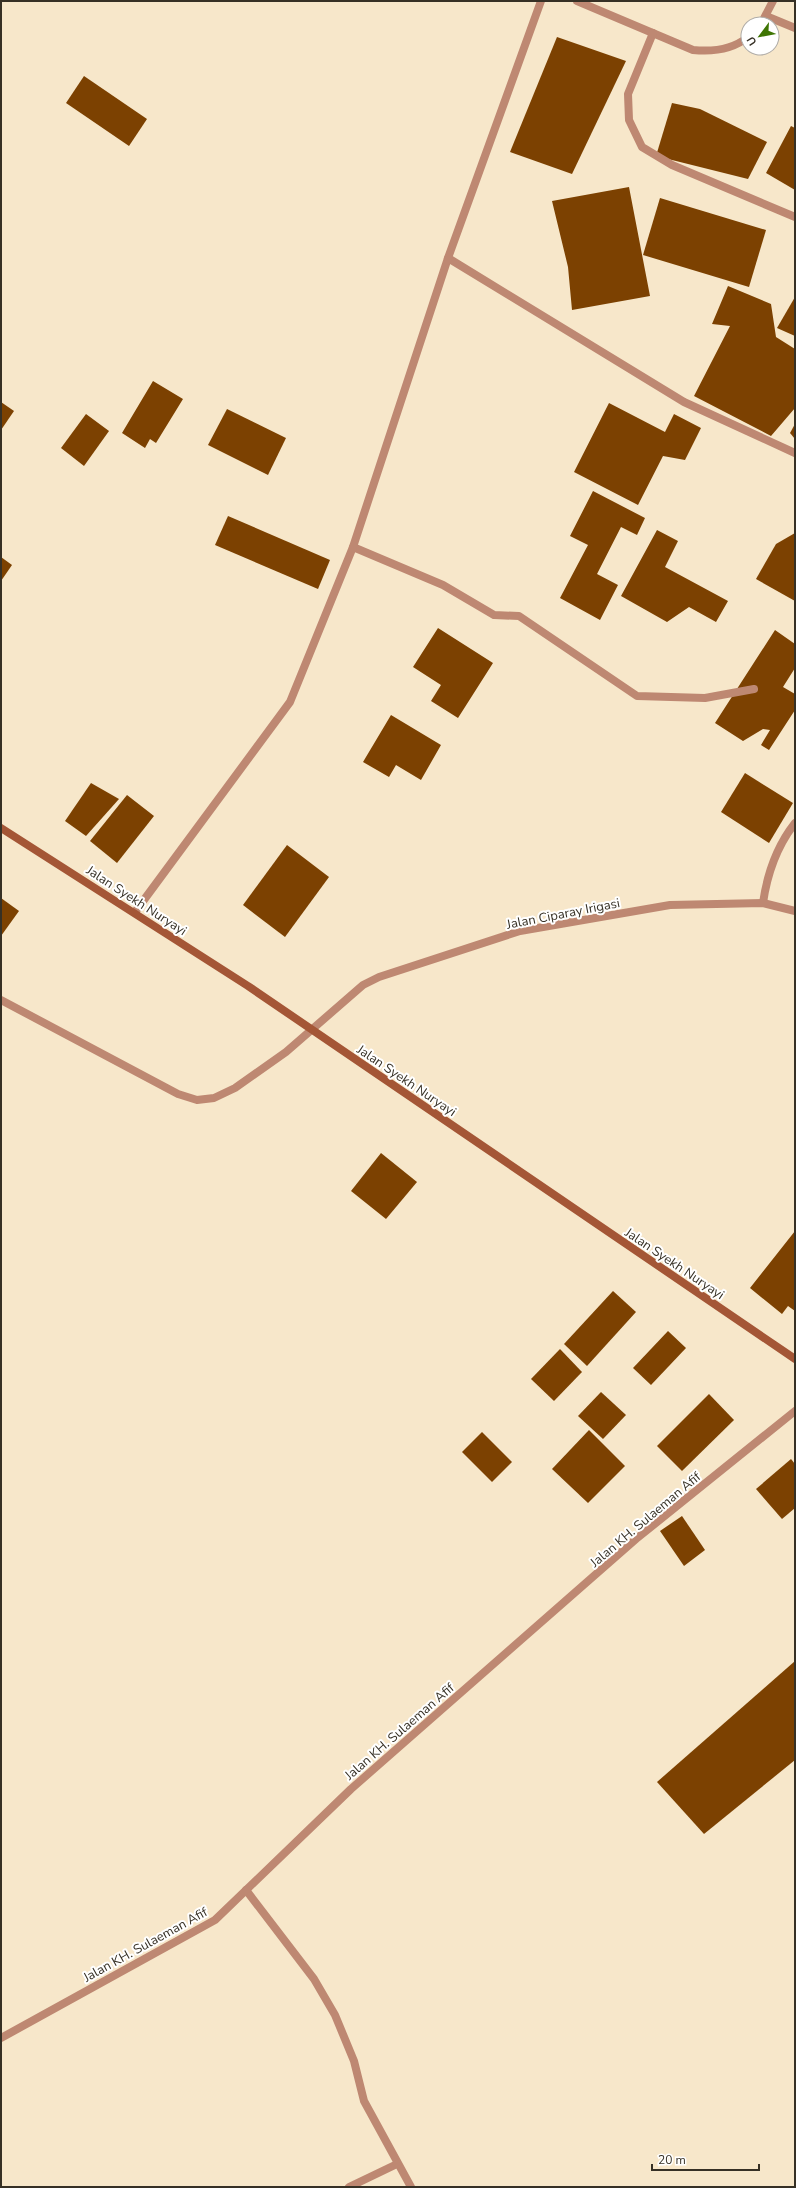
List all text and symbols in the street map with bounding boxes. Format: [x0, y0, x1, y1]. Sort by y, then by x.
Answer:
north arrow [740, 16, 780, 56]
text: U [743, 34, 760, 48]
street label: Jalan Syekh Nuryayi [82, 861, 190, 940]
street label: Jalan Ciparay Irigasi [504, 894, 621, 934]
street label: Jalan Syekh Nuryayi [352, 1040, 460, 1121]
street label: Jalan Syekh Nuryayi [620, 1223, 728, 1304]
street label: Jalan KH. Sulaeman Afif [586, 1468, 705, 1572]
street label: Jalan KH. Sulaeman Afif [340, 1679, 459, 1785]
street label: Jalan KH. Sulaeman Afif [79, 1903, 211, 1987]
scale bar [652, 2146, 759, 2172]
text: 20 m [658, 2152, 686, 2168]

